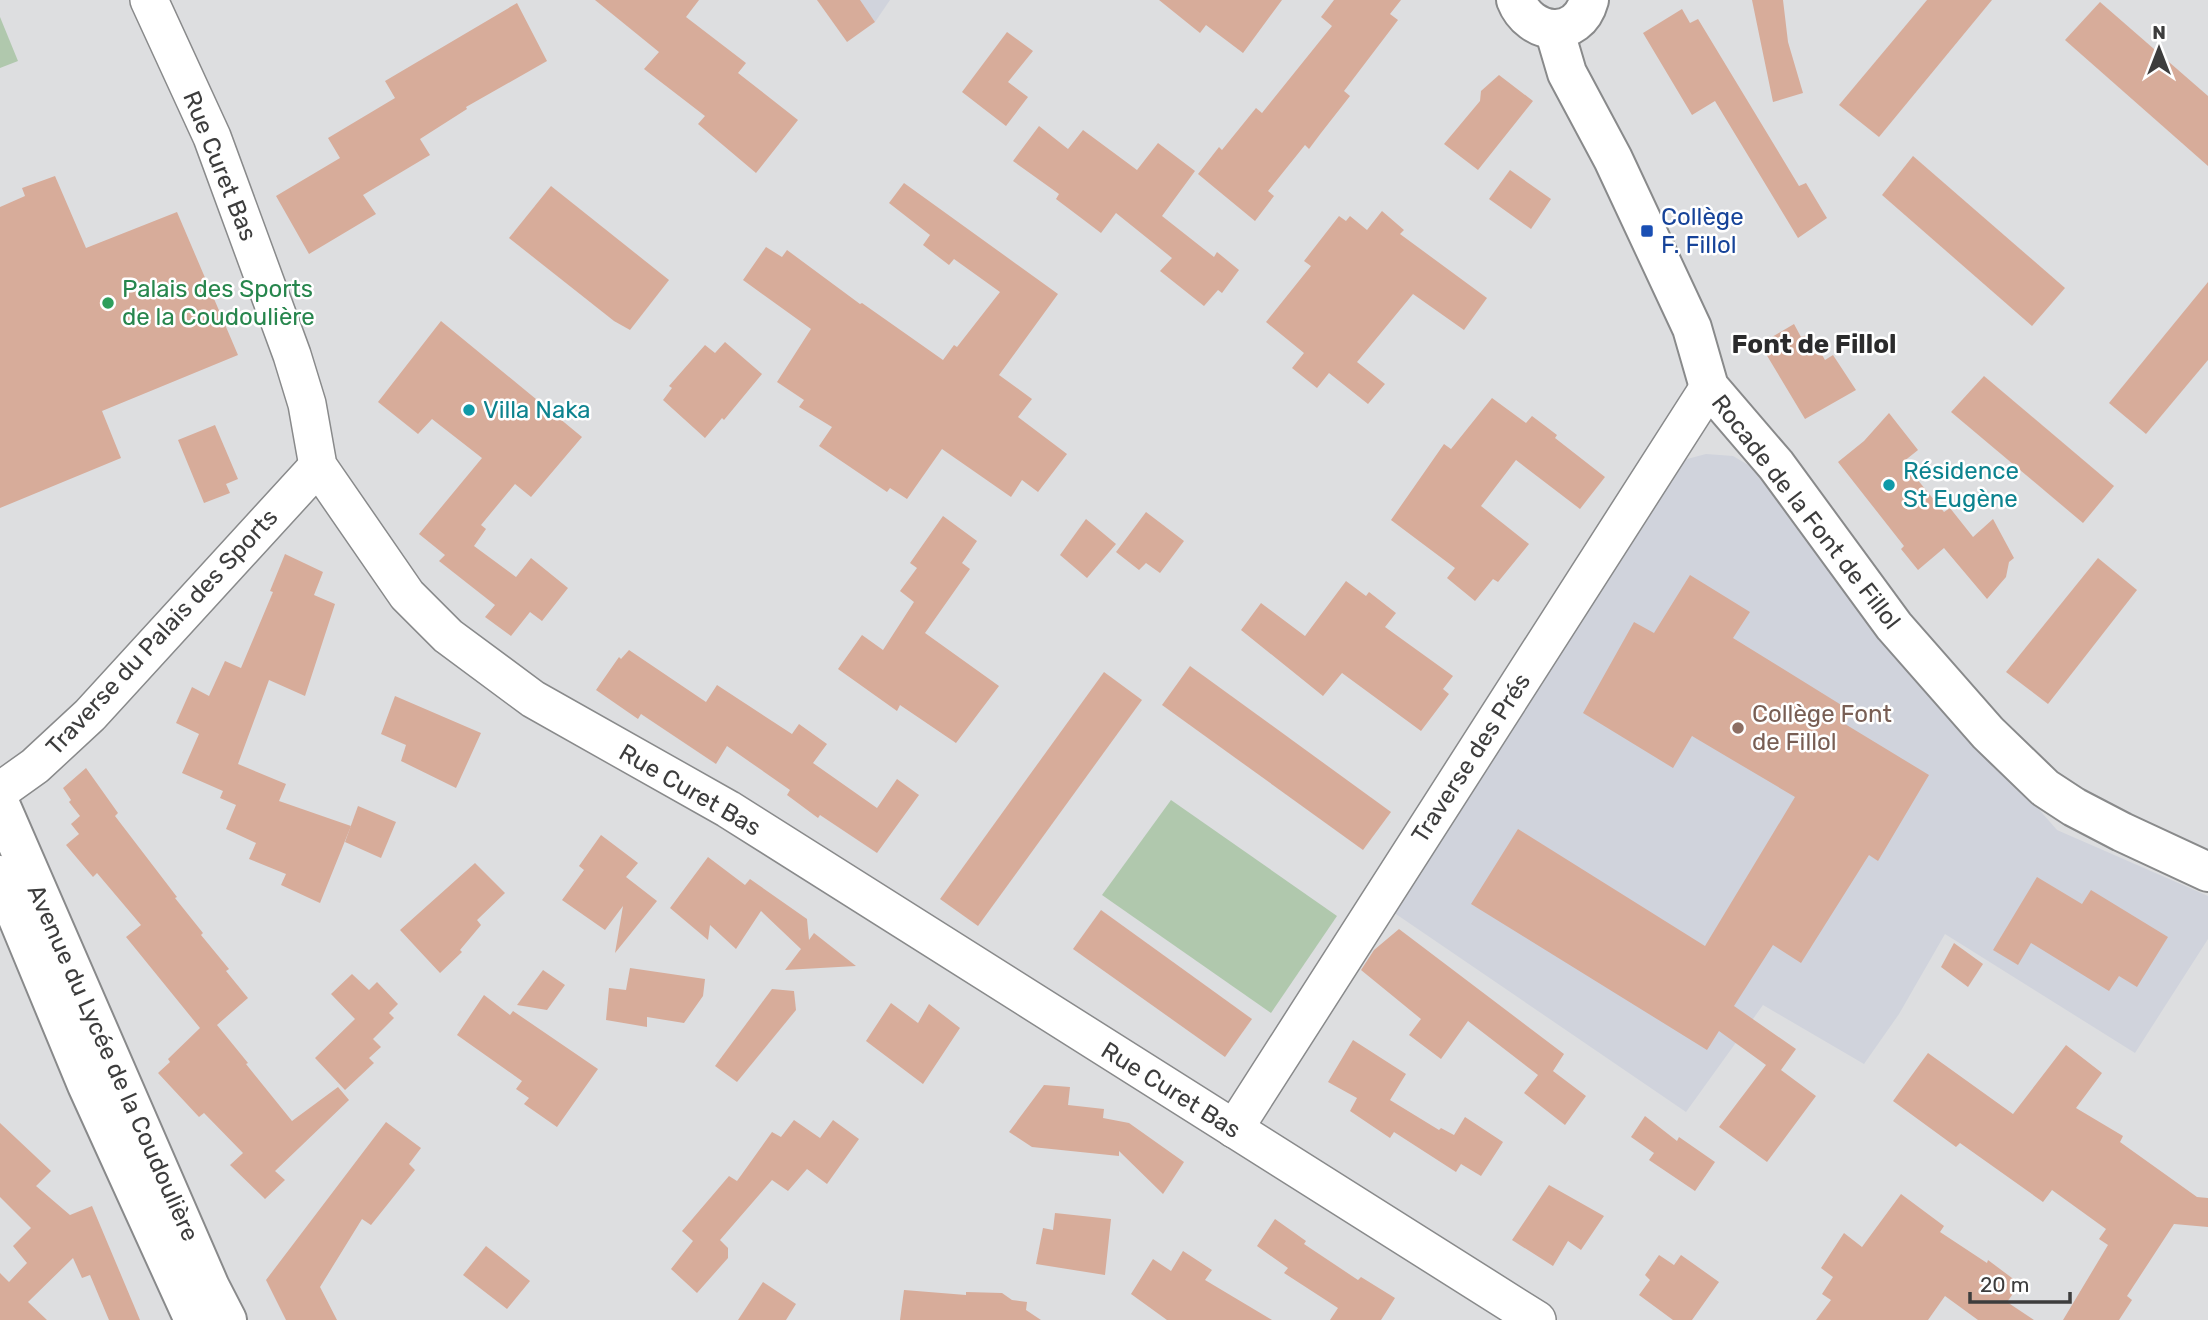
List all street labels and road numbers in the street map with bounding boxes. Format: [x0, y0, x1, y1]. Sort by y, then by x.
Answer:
street label: Rue Curet Bas [177, 87, 263, 245]
street label: Rocade de la Font de Fillol [1706, 389, 1906, 635]
street label: Traverse du Palais des Sports [40, 503, 284, 761]
street label: Traverse des Prés [1406, 668, 1536, 848]
street label: Rue Curet Bas [614, 738, 766, 842]
street label: Avenue du Lycée de la Coudoulière [21, 880, 205, 1246]
street label: Rue Curet Bas [1096, 1036, 1246, 1144]

